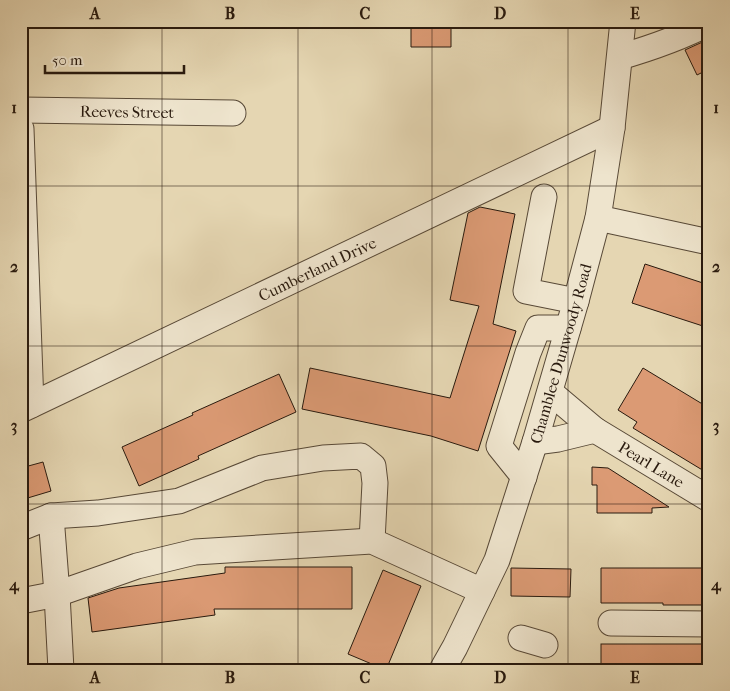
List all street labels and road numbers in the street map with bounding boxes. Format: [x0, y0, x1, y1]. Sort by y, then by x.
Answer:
street label: Reeves Street [80, 101, 175, 122]
street label: Cumberland Drive [255, 232, 379, 305]
street label: Chamblee Dunwoody Road [526, 261, 595, 446]
street label: Pearl Lane [615, 437, 688, 491]

